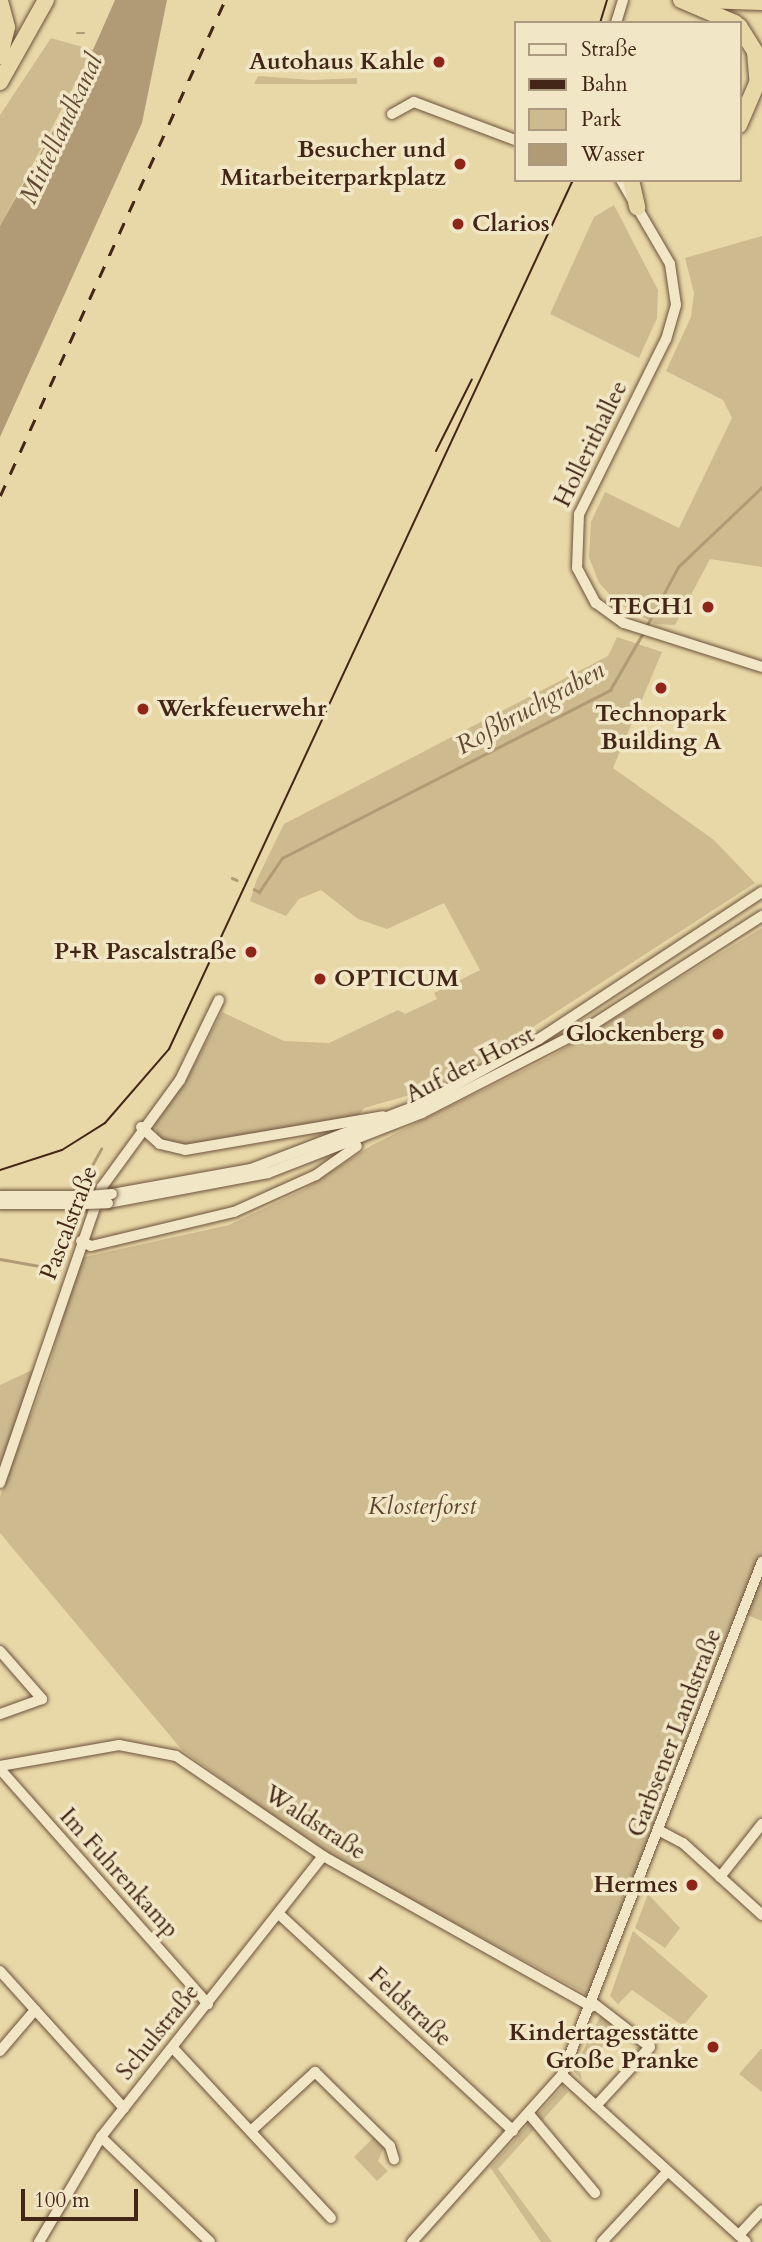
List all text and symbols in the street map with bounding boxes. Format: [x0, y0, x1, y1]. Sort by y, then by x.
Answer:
legend [514, 21, 741, 182]
text: Straße [581, 35, 637, 64]
place label: Autohaus Kahle [249, 48, 425, 76]
water label: Mittellandkanal [13, 49, 109, 209]
marker: Autohaus Kahle [431, 54, 447, 70]
text: Bahn [581, 70, 628, 99]
text: Park [581, 105, 621, 134]
place label: Besucher und Mitarbeiterparkplatz [221, 136, 446, 192]
text: Wasser [581, 140, 645, 169]
marker: Besucher und Mitarbeiterparkplatz [452, 156, 468, 172]
place label: Clarios [472, 210, 550, 238]
marker: Clarios [450, 216, 466, 232]
street label: Hollerithallee [548, 376, 634, 512]
place label: TECH1 [609, 593, 694, 621]
marker: TECH1 [700, 599, 716, 615]
water label: Roßbruchgraben [450, 654, 610, 762]
marker: Technopark Building A [653, 680, 669, 696]
place label: Werkfeuerwehr [157, 695, 327, 723]
place label: Technopark Building A [595, 700, 727, 756]
marker: Werkfeuerwehr [135, 701, 151, 717]
place label: P+R Pascalstraße [54, 938, 237, 966]
marker: P+R Pascalstraße [243, 944, 259, 960]
place label: OPTICUM [334, 965, 459, 993]
marker: OPTICUM [312, 971, 328, 987]
street label: Auf der Horst [401, 1020, 539, 1110]
place label: Glockenberg [566, 1020, 704, 1048]
marker: Glockenberg [710, 1026, 726, 1042]
street label: Pascalstraße [34, 1162, 104, 1284]
park label: Klosterforst [368, 1493, 476, 1521]
street label: Garbsener Landstraße [622, 1625, 728, 1841]
street label: Waldstraße [259, 1779, 371, 1867]
street label: Im Fuhrenkamp [53, 1802, 185, 1944]
place label: Hermes [593, 1871, 678, 1899]
marker: Hermes [684, 1877, 700, 1893]
street label: Feldstraße [362, 1961, 458, 2053]
street label: Schulstraße [111, 1978, 205, 2086]
place label: Kindertagesstätte Große Pranke [509, 2019, 699, 2075]
marker: Kindertagesstätte Große Pranke [705, 2039, 721, 2055]
scale bar [24, 2176, 142, 2220]
text: 100 m [34, 2186, 90, 2215]

